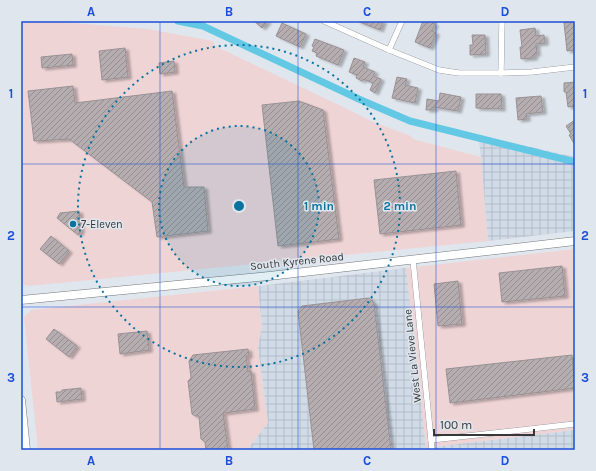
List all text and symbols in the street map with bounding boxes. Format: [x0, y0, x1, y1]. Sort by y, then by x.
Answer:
text: A [87, 4, 95, 19]
text: B [225, 4, 233, 19]
text: C [363, 4, 371, 19]
text: D [501, 4, 510, 19]
text: 1 [9, 86, 13, 101]
text: 1 [583, 86, 587, 101]
centre of rings [232, 199, 246, 213]
text: 1 min [304, 199, 334, 213]
text: 2 min [383, 199, 417, 213]
place label: 7-Eleven [81, 218, 123, 231]
marker: 7-Eleven [68, 219, 78, 229]
text: 2 [7, 228, 15, 243]
text: 2 [581, 228, 589, 243]
street label: South Kyrene Road [249, 250, 345, 273]
street label: West La Vieve Lane [401, 308, 424, 403]
text: 3 [7, 370, 15, 385]
text: 3 [581, 370, 589, 385]
scale bar [434, 411, 534, 437]
text: 100 m [440, 418, 472, 432]
text: A [87, 453, 95, 468]
text: B [225, 453, 233, 468]
text: C [363, 453, 371, 468]
text: D [501, 453, 510, 468]

